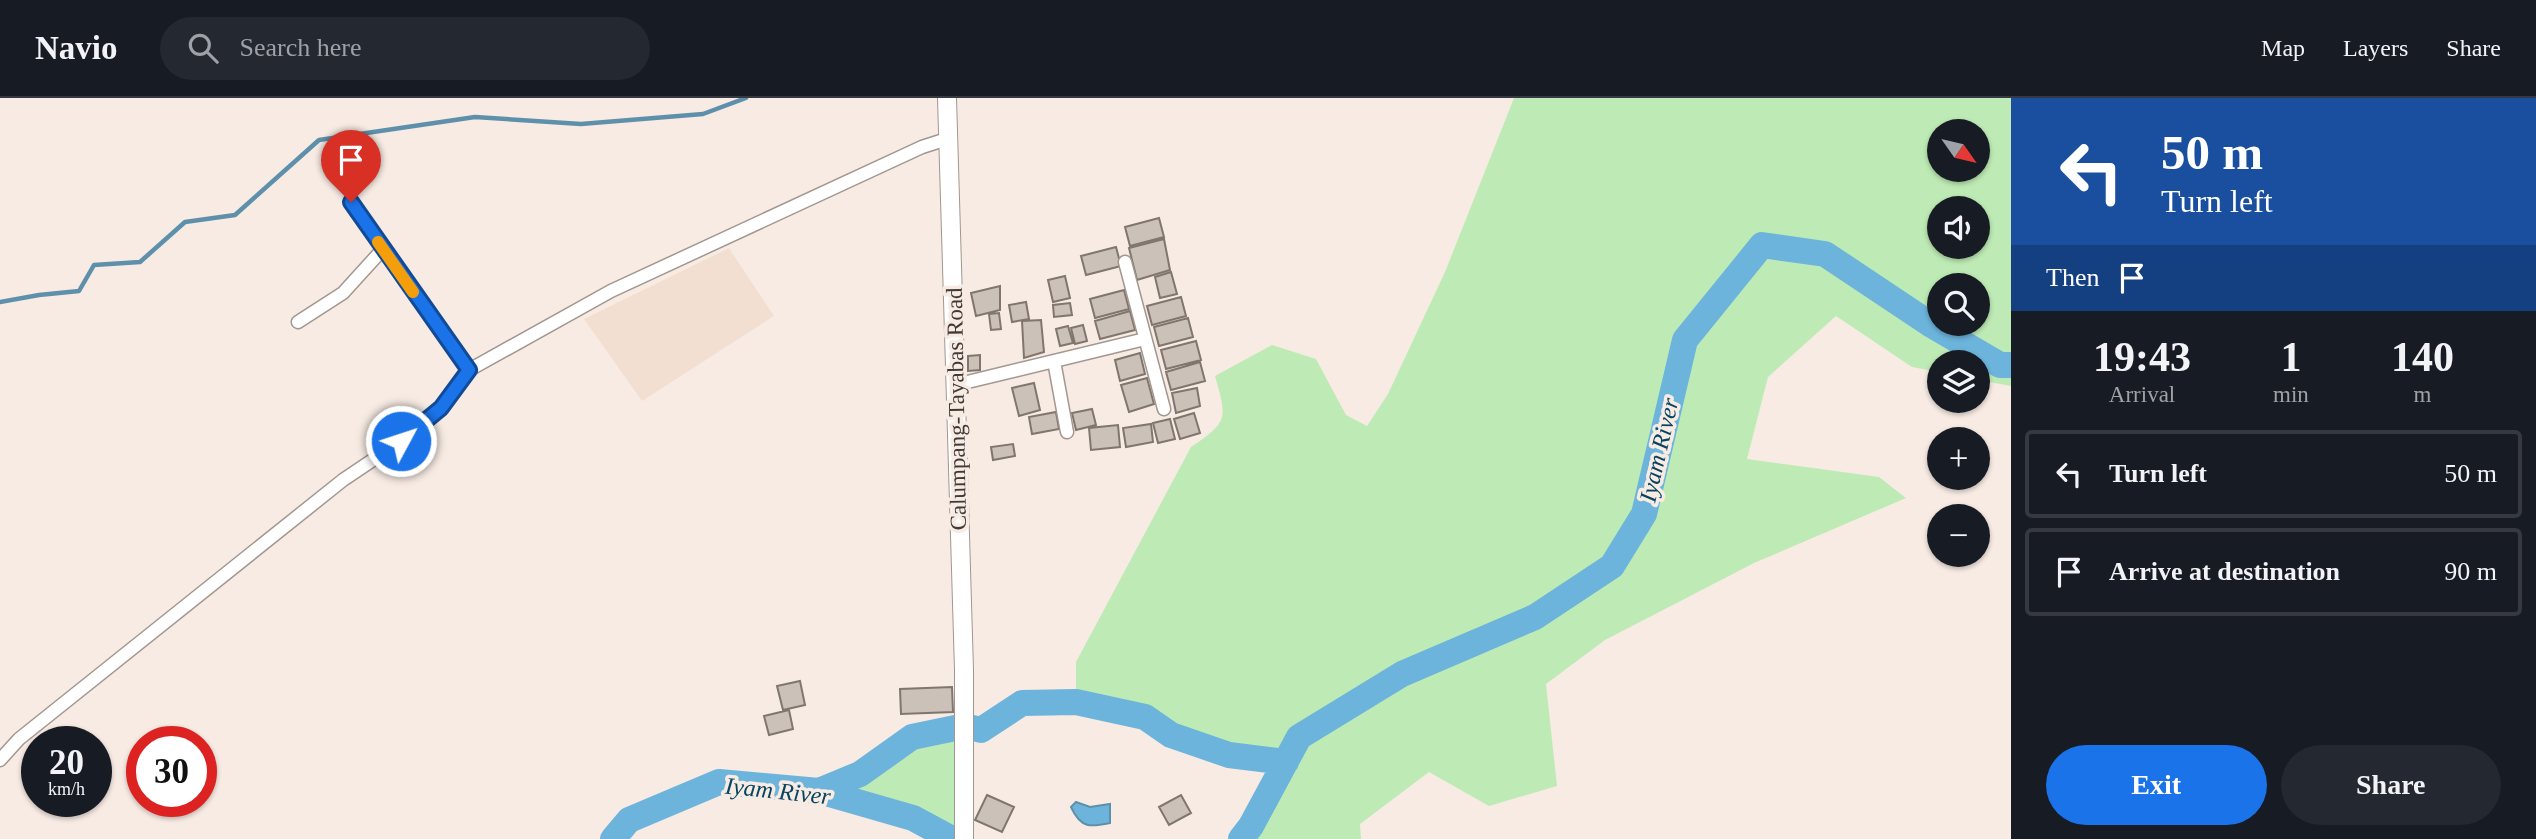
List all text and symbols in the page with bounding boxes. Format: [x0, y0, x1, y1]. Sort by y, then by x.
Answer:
search box [160, 17, 650, 80]
icon: search [184, 29, 222, 67]
text: Navio [35, 30, 118, 66]
text: Search here [240, 33, 361, 62]
text: Map [2261, 35, 2305, 61]
text: Layers [2343, 35, 2408, 61]
text: Share [2446, 35, 2501, 61]
north arrow [1927, 119, 1990, 182]
map controls [1927, 119, 1990, 567]
text: 50 m [2161, 125, 2263, 180]
icon: left [2046, 126, 2137, 217]
pin [321, 130, 381, 202]
icon: arrive [332, 141, 370, 179]
text: Turn left [2161, 183, 2273, 219]
button: sound [1927, 196, 1990, 259]
icon: arrive [2113, 259, 2151, 297]
text: Then [2046, 263, 2099, 292]
button: search [1927, 273, 1990, 336]
street label: Calumpang-Tayabas Road [942, 287, 971, 531]
text: 19:43 [2093, 334, 2191, 380]
text: 1 [2280, 334, 2301, 380]
text: 140 [2391, 334, 2454, 380]
button: layers [1927, 350, 1990, 413]
text: Arrival [2109, 382, 2175, 407]
text: min [2273, 382, 2309, 407]
text: m [2413, 382, 2431, 407]
water label: Iyam River [1634, 395, 1684, 506]
position arrow [364, 404, 438, 478]
button: + [1927, 427, 1990, 490]
icon: left [2050, 455, 2088, 493]
text: Turn left [2109, 459, 2207, 488]
text: 50 m [2444, 459, 2497, 488]
button: − [1927, 504, 1990, 567]
icon: arrive [2050, 553, 2088, 591]
text: Arrive at destination [2109, 557, 2340, 586]
text: 90 m [2444, 557, 2497, 586]
speed limit sign: 30 [126, 726, 217, 817]
text: 20 [49, 743, 84, 782]
button: Exit [2046, 745, 2267, 825]
button: Share [2281, 745, 2501, 825]
water label: Iyam River [723, 772, 833, 810]
text: km/h [48, 779, 85, 799]

